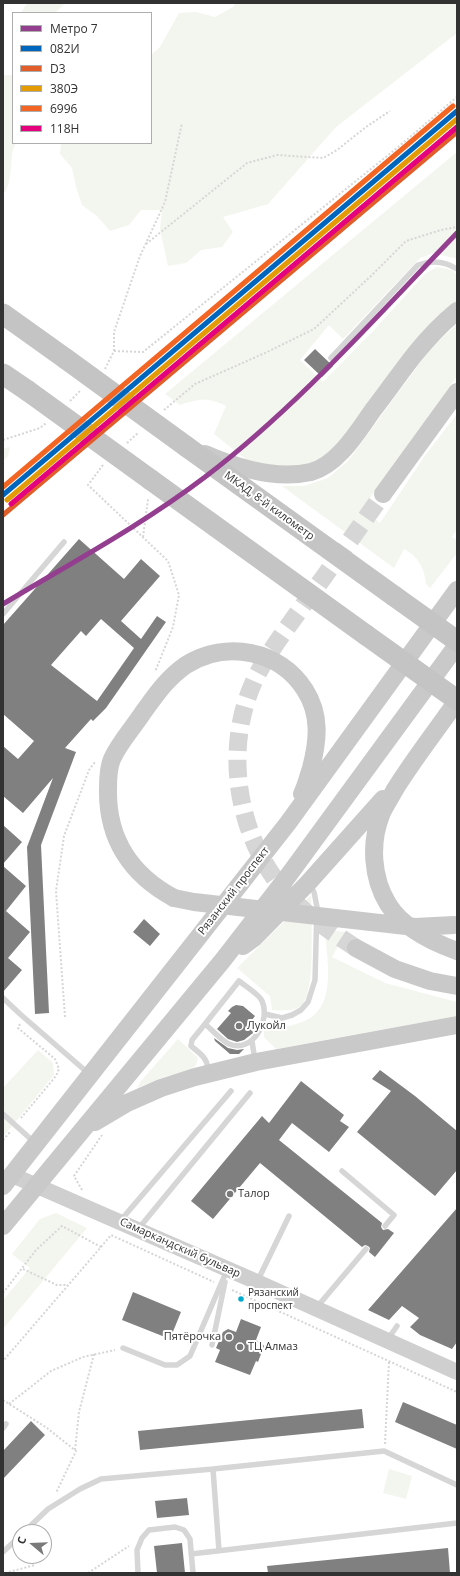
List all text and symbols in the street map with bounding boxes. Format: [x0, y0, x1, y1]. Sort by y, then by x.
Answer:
legend [12, 12, 152, 144]
text: Метро 7 [50, 20, 98, 37]
text: 082И [50, 40, 80, 57]
text: D3 [50, 60, 66, 77]
text: 380Э [50, 80, 78, 97]
text: 6996 [50, 100, 77, 117]
text: 118Н [50, 120, 79, 137]
street label: МКАД, 8-й километр [221, 469, 317, 543]
street label: Рязанский проспект [195, 844, 273, 938]
place label: Лукойл [247, 1019, 286, 1033]
marker: Лукойл [234, 1021, 244, 1031]
place label: Талор [238, 1187, 270, 1201]
marker: Талор [225, 1189, 235, 1199]
street label: Самаркандский бульвар [118, 1215, 242, 1281]
place label: Рязанский проспект [248, 1287, 299, 1310]
marker: Рязанский проспект [236, 1294, 246, 1304]
place label: Пятёрочка [164, 1330, 221, 1344]
marker: Пятёрочка [224, 1332, 234, 1342]
place label: ТЦ Алмаз [248, 1340, 298, 1354]
marker: ТЦ Алмаз [235, 1342, 245, 1352]
north arrow [12, 1524, 52, 1564]
text: С [13, 1535, 29, 1546]

